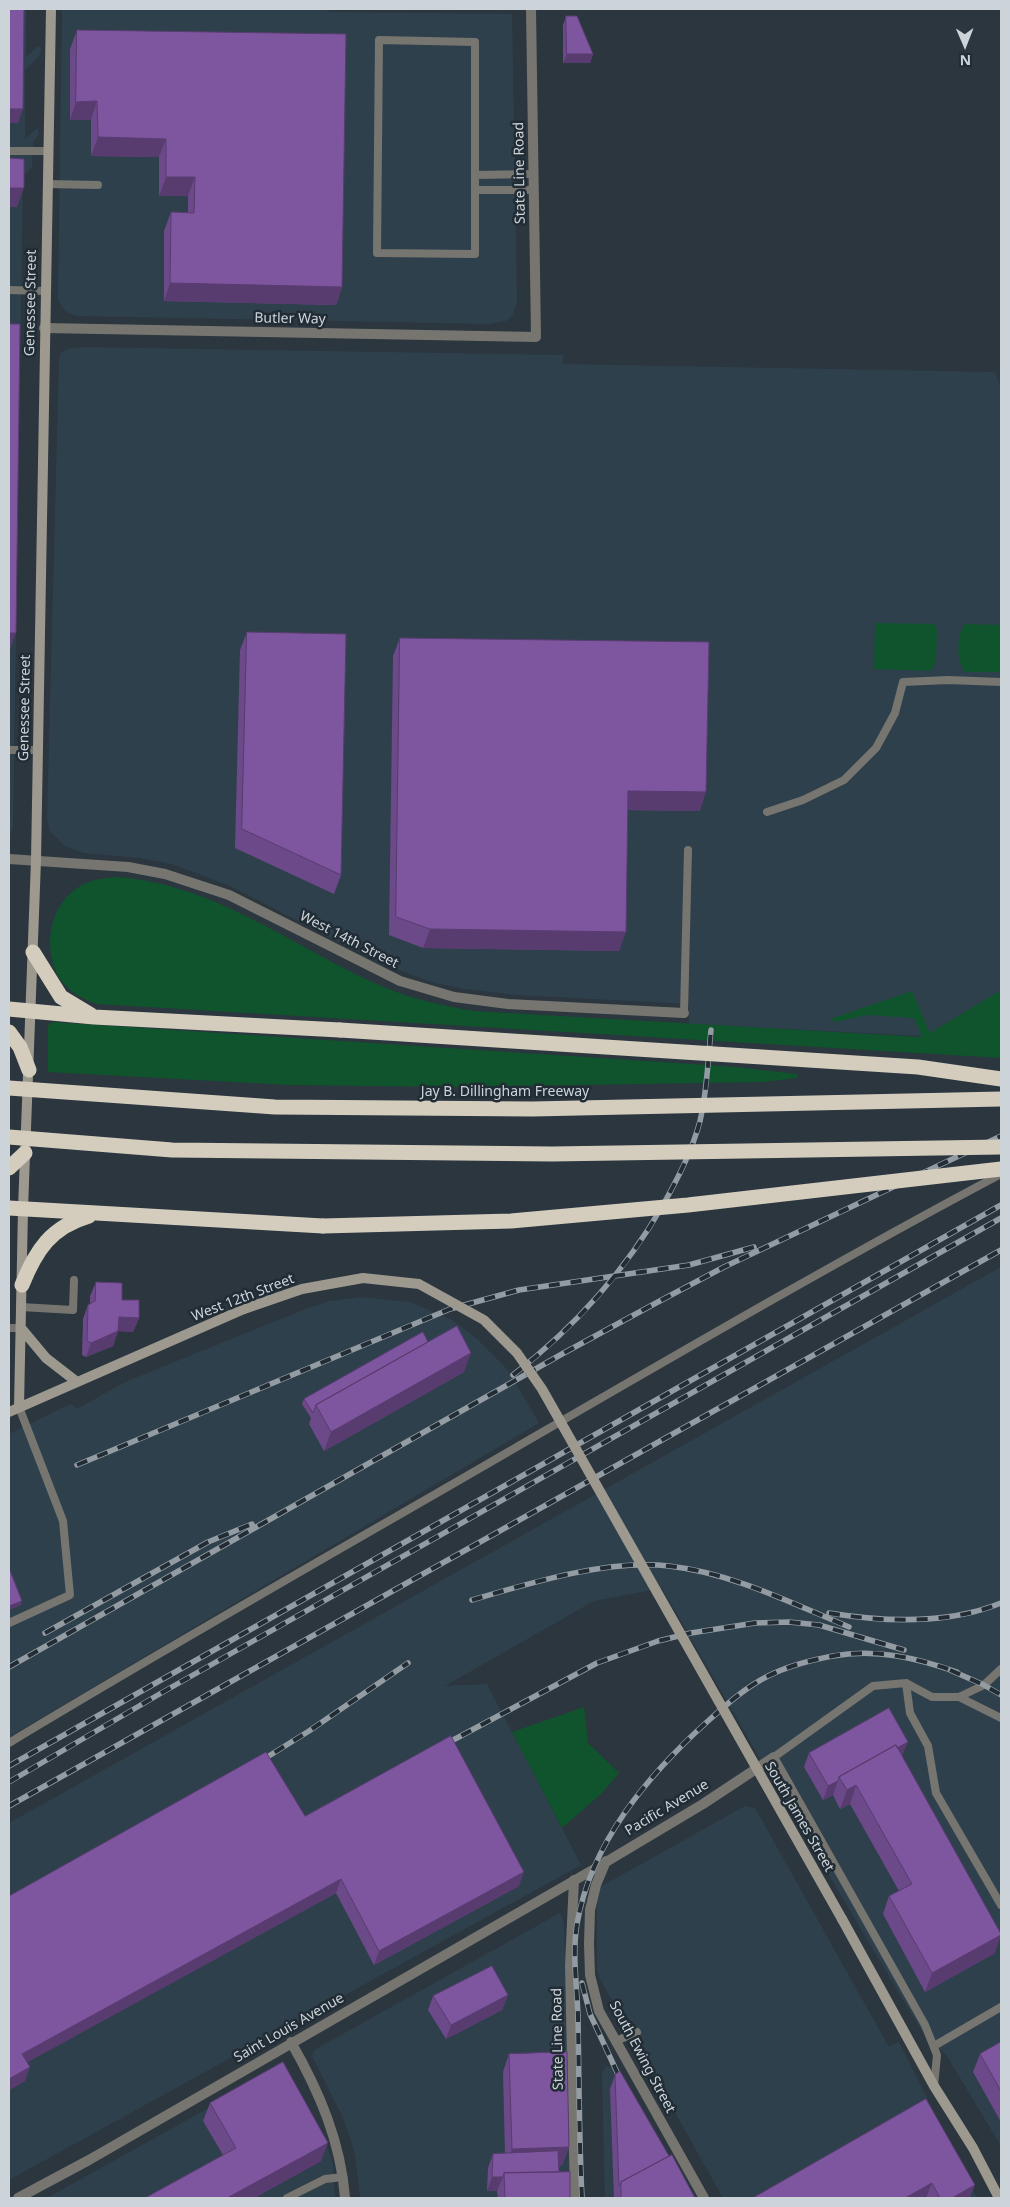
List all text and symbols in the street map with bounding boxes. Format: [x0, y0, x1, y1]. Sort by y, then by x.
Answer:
north arrow [940, 20, 990, 70]
text: N [959, 51, 971, 70]
street label: State Line Road [511, 122, 529, 224]
street label: Genessee Street [22, 250, 40, 356]
street label: Butler Way [254, 310, 326, 328]
street label: Genessee Street [16, 655, 34, 761]
street label: West 14th Street [297, 908, 401, 972]
street label: Jay B. Dillingham Freeway [421, 1084, 589, 1100]
street label: West 12th Street [189, 1271, 297, 1325]
street label: South James Street [761, 1759, 837, 1875]
street label: Pacific Avenue [622, 1776, 712, 1840]
street label: State Line Road [549, 1988, 567, 2090]
street label: Saint Louis Avenue [231, 1990, 347, 2066]
street label: South Ewing Street [605, 1998, 679, 2116]

